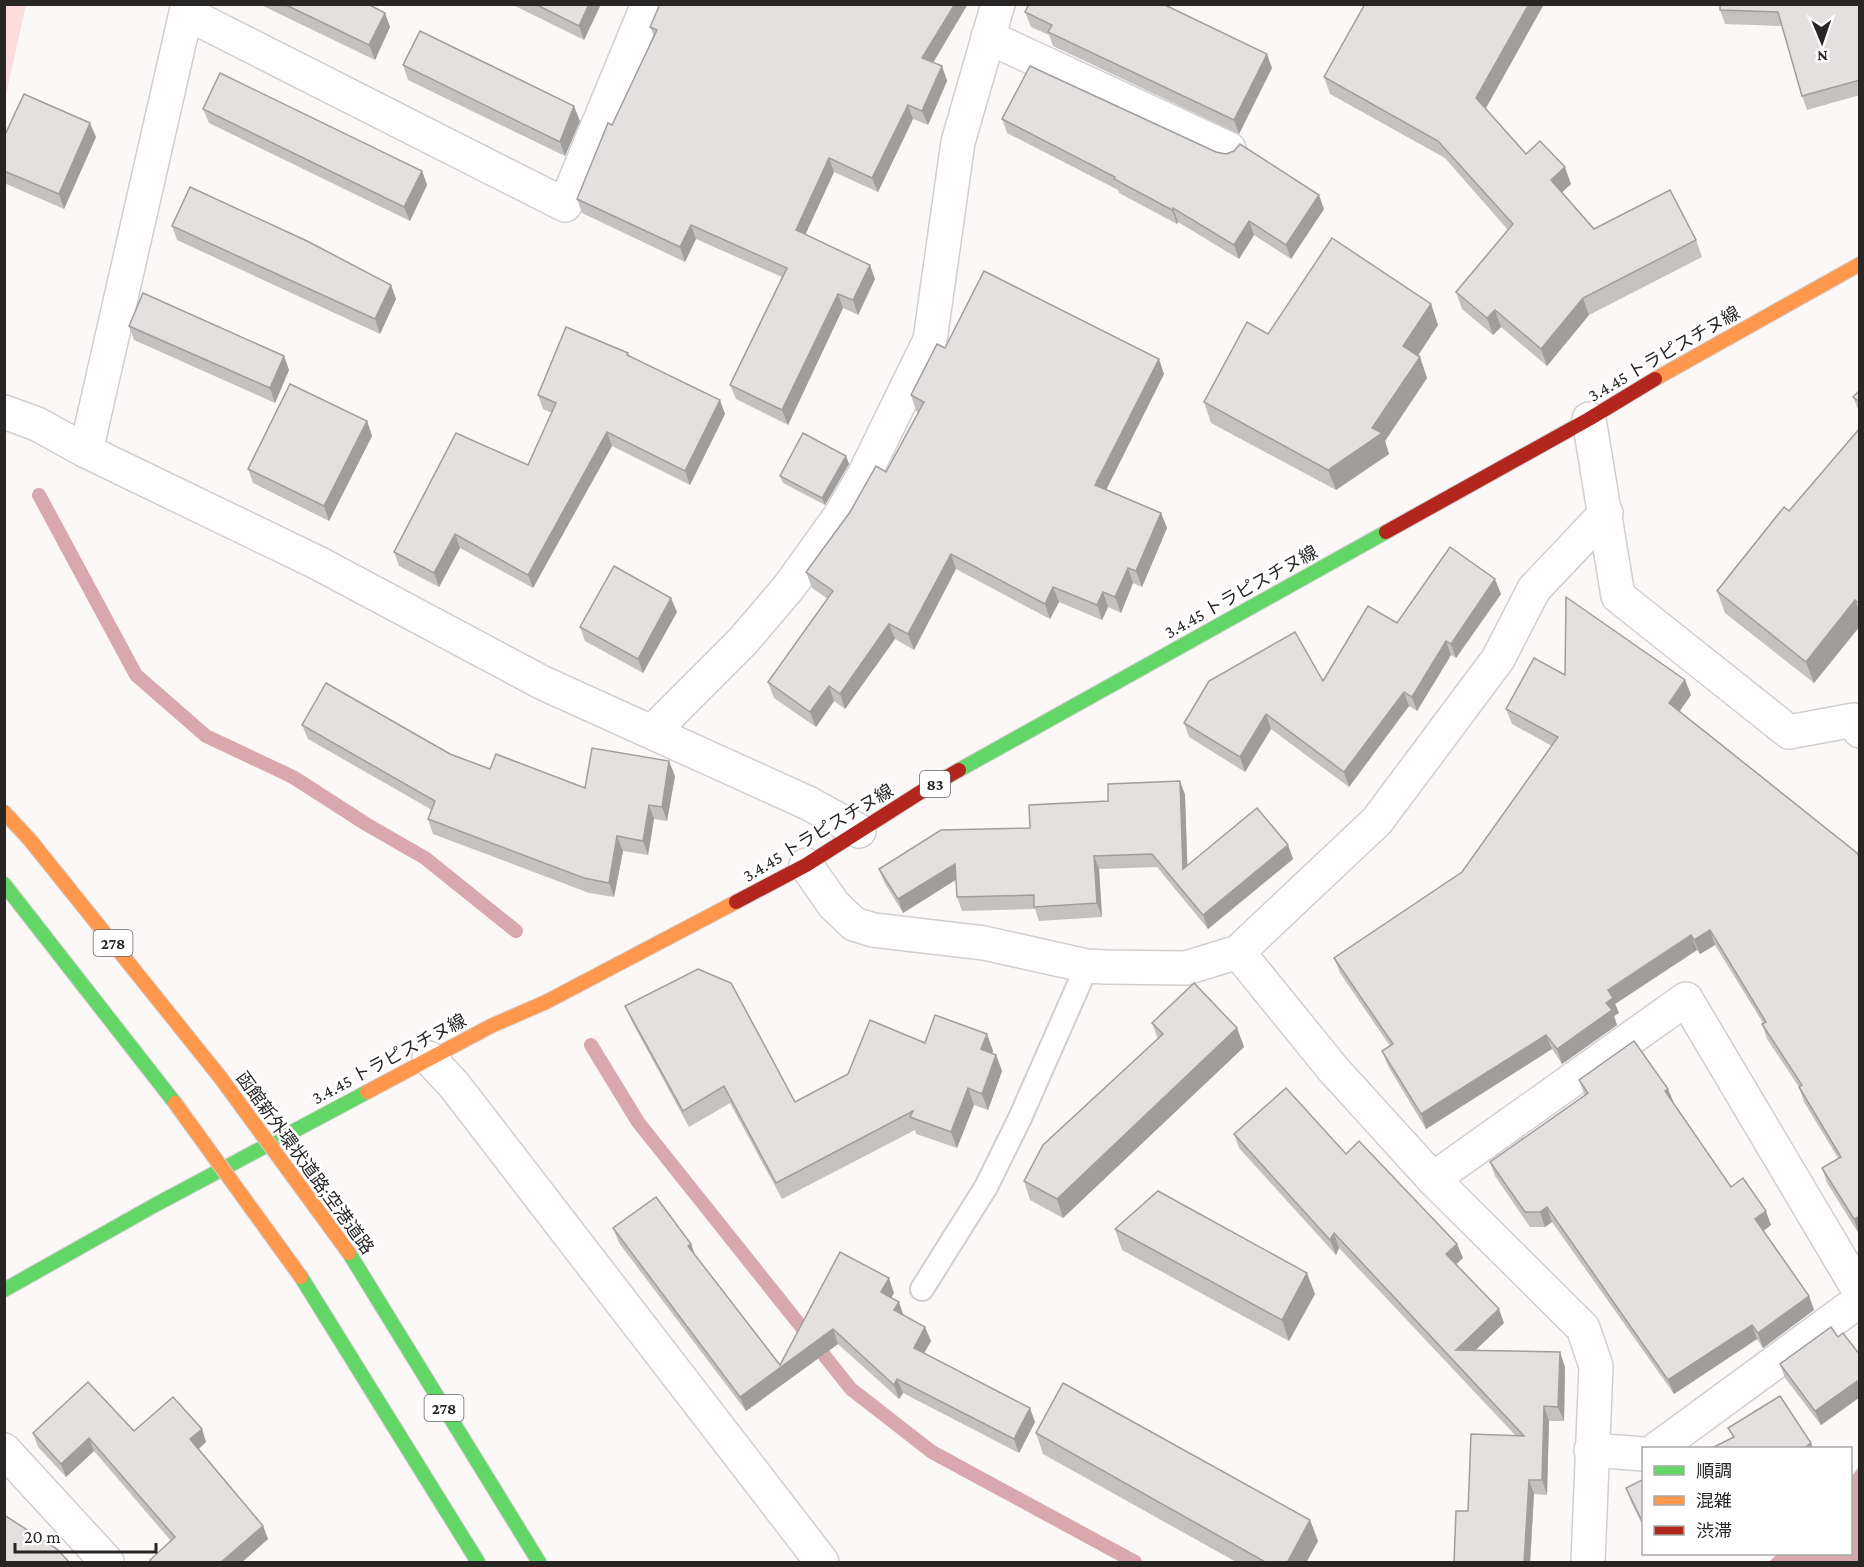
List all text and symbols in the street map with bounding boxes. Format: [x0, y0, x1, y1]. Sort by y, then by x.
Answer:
north arrow [1792, 12, 1852, 72]
text: N [1817, 48, 1828, 65]
street label: 3.4.45 トラピスチヌ線 [1585, 302, 1743, 406]
street label: 3.4.45 トラピスチヌ線 [1161, 542, 1321, 642]
road number: 83 [920, 771, 950, 797]
street label: 3.4.45 トラピスチヌ線 [739, 780, 897, 886]
road number: 278 [94, 930, 132, 956]
street label: 3.4.45 トラピスチヌ線 [308, 1010, 470, 1108]
street label: 函館新外環状道路;空港道路 [232, 1068, 378, 1258]
road number: 278 [424, 1395, 464, 1421]
legend [1642, 1447, 1852, 1555]
text: 順調 [1696, 1461, 1732, 1481]
text: 混雑 [1696, 1491, 1732, 1511]
scale bar [15, 1516, 156, 1554]
text: 渋滞 [1696, 1521, 1732, 1541]
text: 20 m [24, 1527, 61, 1547]

